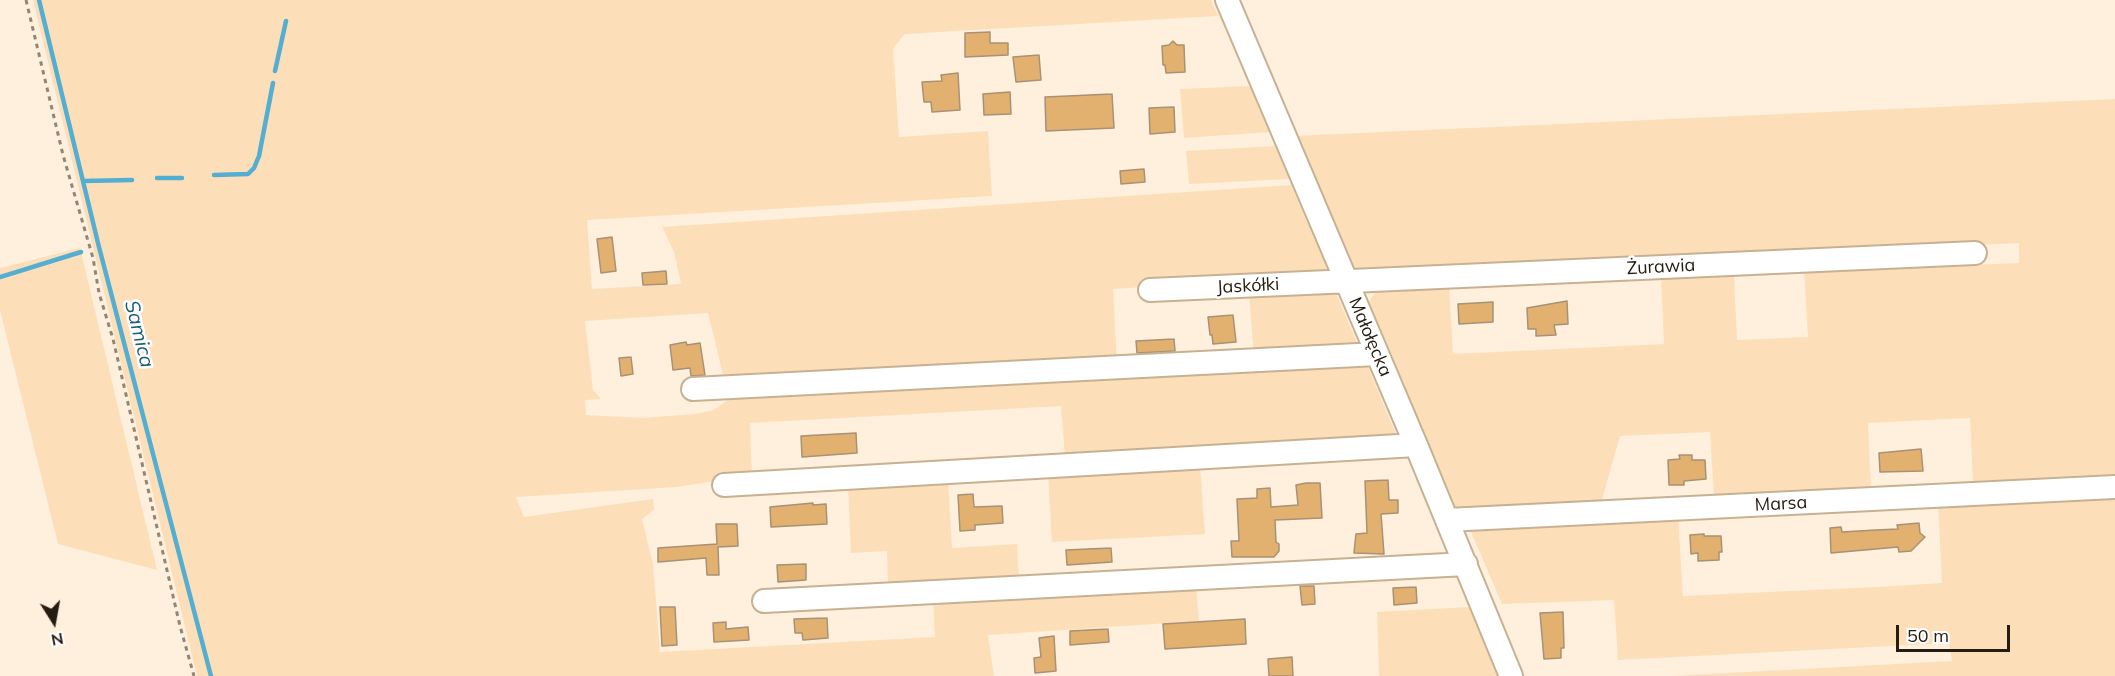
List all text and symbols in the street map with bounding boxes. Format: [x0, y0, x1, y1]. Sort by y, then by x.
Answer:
street label: Żurawia [1626, 254, 1696, 280]
street label: Jaskółki [1216, 274, 1280, 298]
street label: Małołęcka [1344, 294, 1396, 380]
water label: Samica [119, 298, 159, 370]
street label: Marsa [1754, 492, 1808, 516]
north arrow [24, 592, 84, 652]
scale bar [1899, 613, 2013, 651]
text: 50 m [1907, 624, 1949, 647]
text: N [50, 629, 65, 651]

